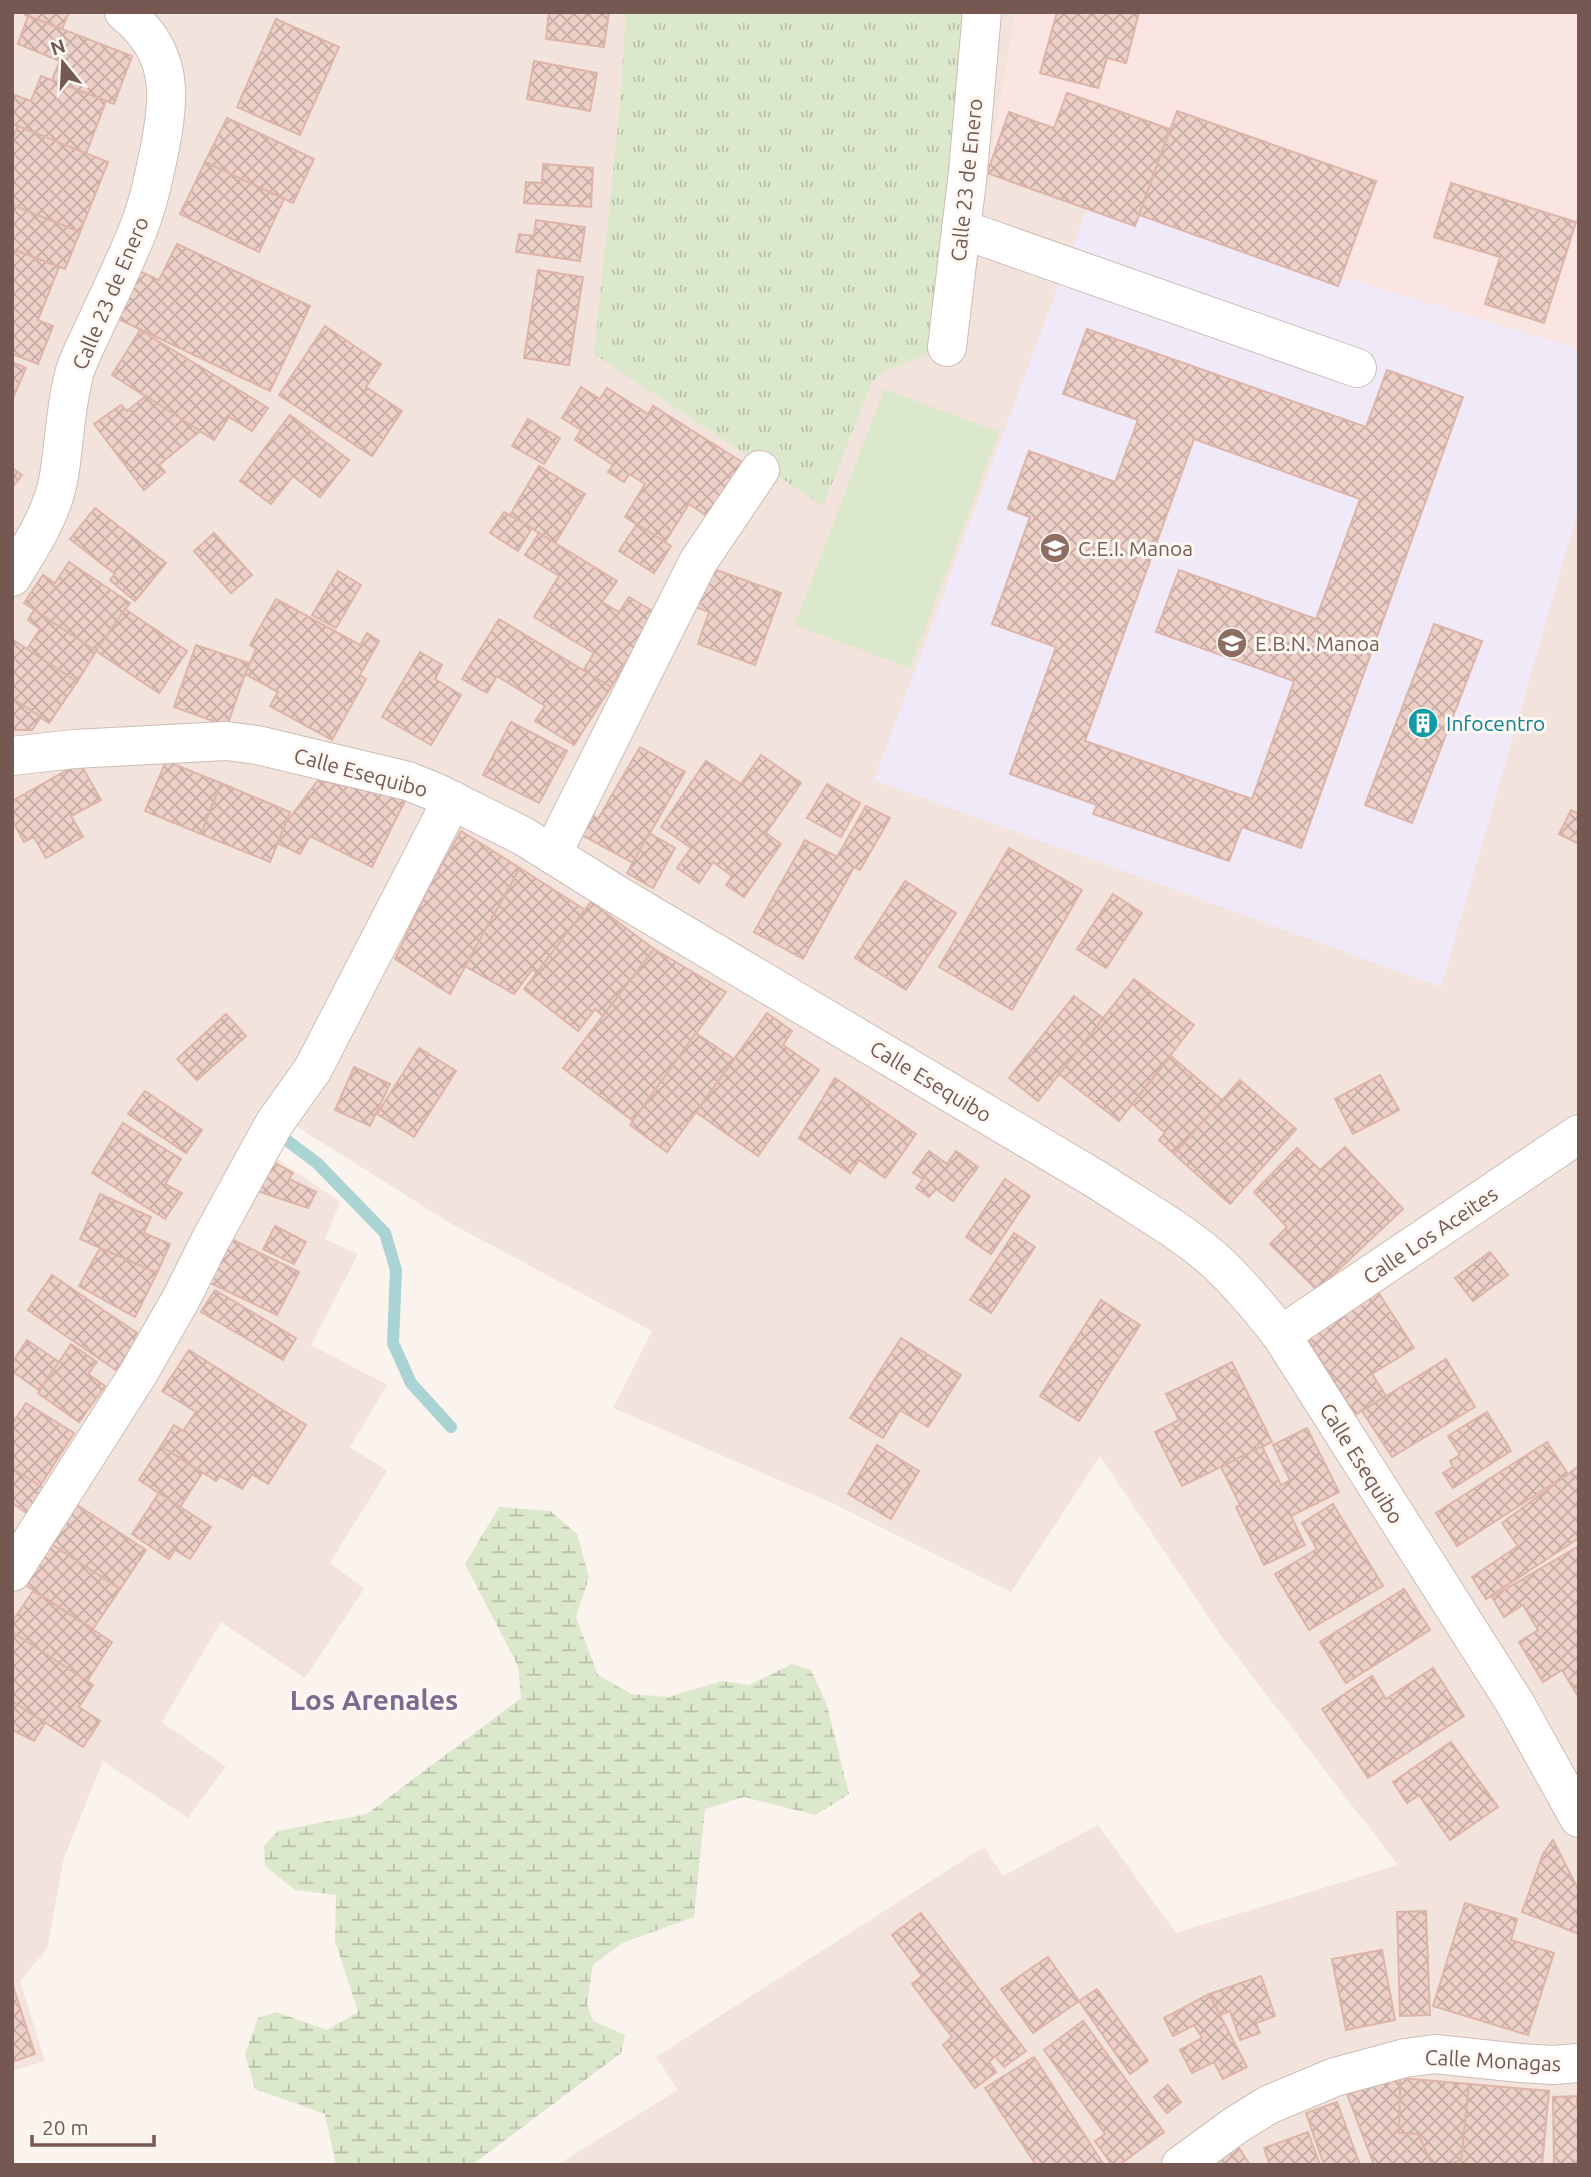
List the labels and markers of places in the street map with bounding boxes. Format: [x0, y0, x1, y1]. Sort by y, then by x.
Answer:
school or university icon: C.E.I. Manoa [1038, 531, 1072, 565]
place label: C.E.I. Manoa [1078, 536, 1193, 560]
school or university icon: E.B.N. Manoa [1215, 626, 1249, 660]
place label: E.B.N. Manoa [1255, 631, 1380, 655]
building icon: Infocentro [1406, 706, 1440, 740]
place label: Infocentro [1446, 711, 1545, 735]

